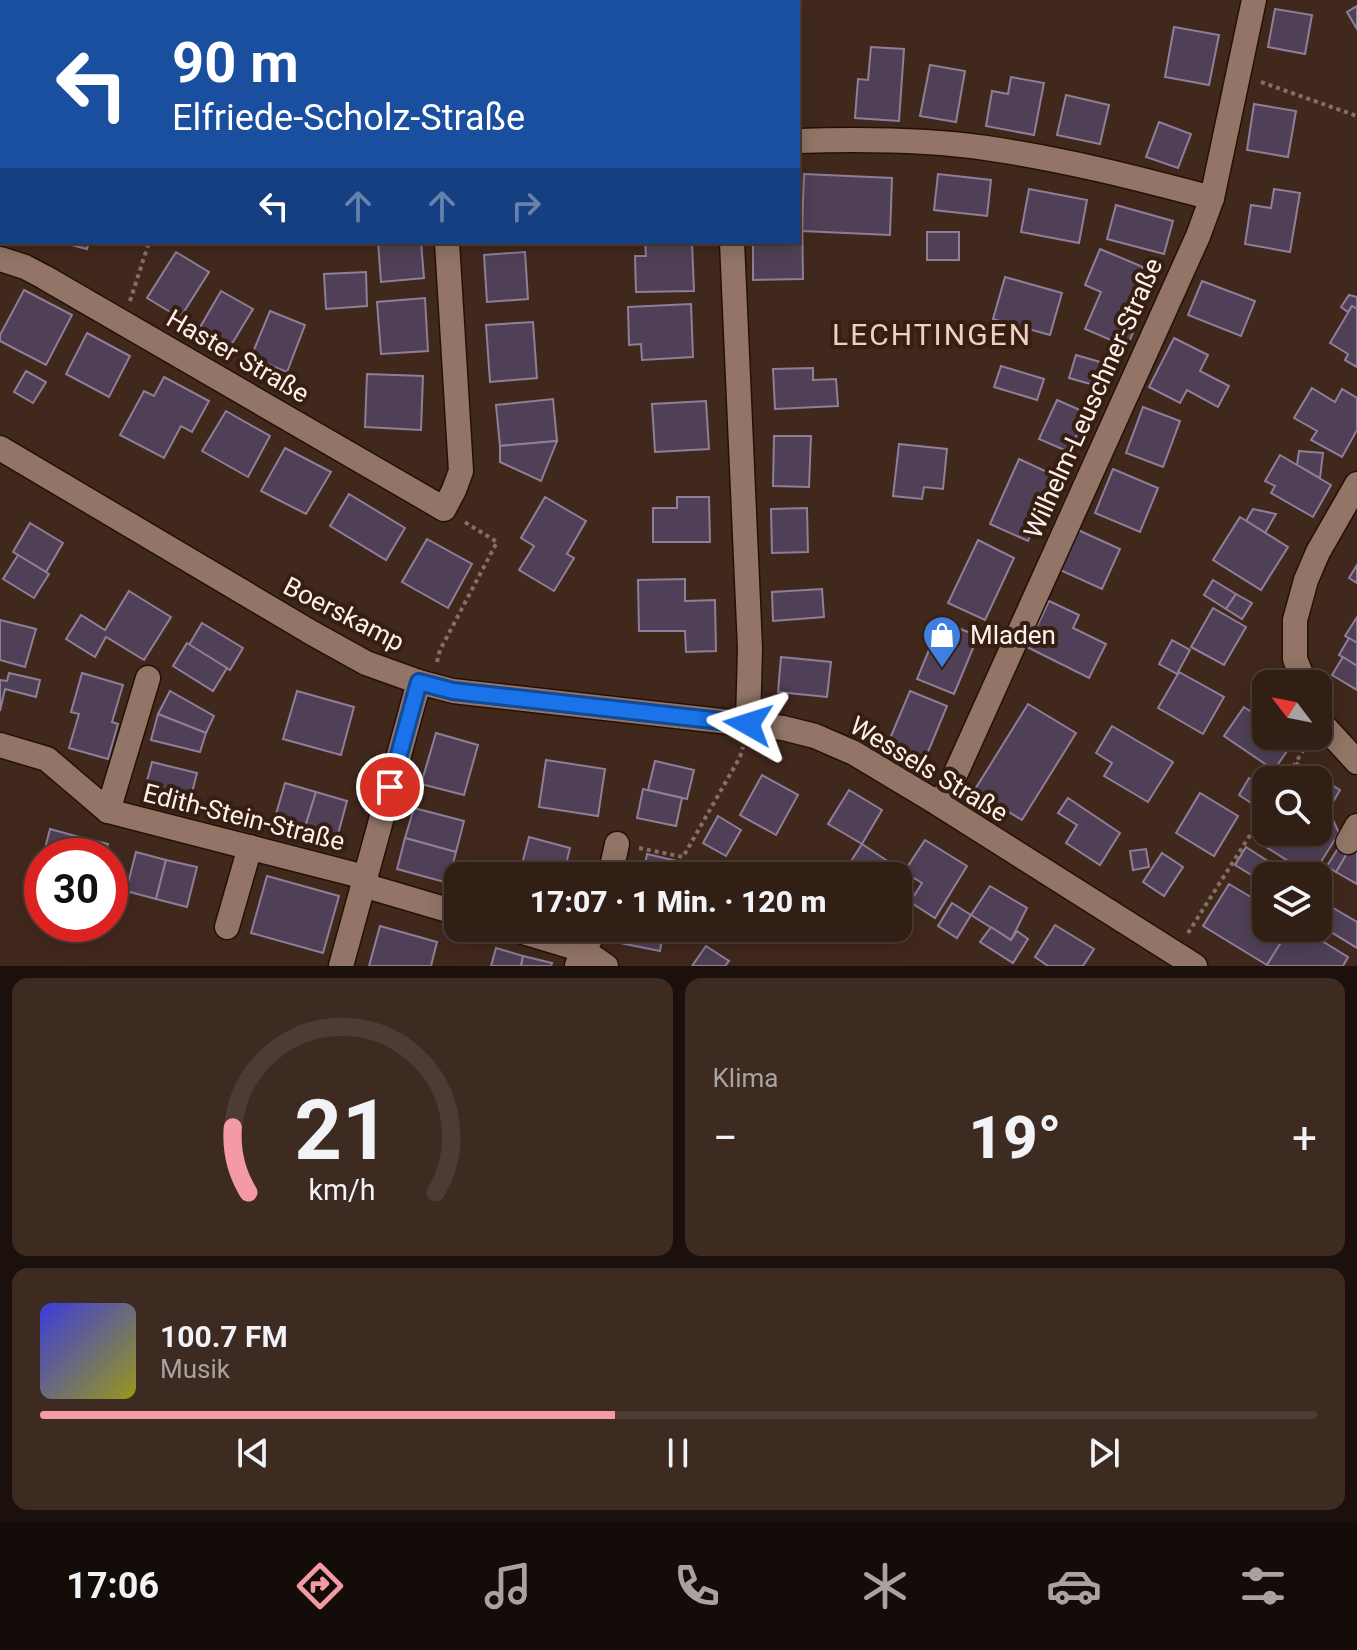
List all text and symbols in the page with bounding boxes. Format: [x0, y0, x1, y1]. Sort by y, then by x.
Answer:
text: 90 m [172, 30, 299, 96]
icon: left [40, 32, 144, 136]
text: Elfriede-Scholz-Straße [172, 97, 525, 139]
icon: left [252, 184, 296, 228]
icon: ahead [336, 184, 380, 228]
icon: ahead [420, 184, 464, 228]
icon: right [504, 184, 548, 228]
street label: Wilhelm-Leuschner-Straße [1018, 253, 1168, 543]
street label: Haster Straße [162, 303, 314, 409]
district label: LECHTINGEN [832, 317, 1032, 352]
street label: Boerskamp [278, 571, 410, 657]
shop icon: Mladen [921, 614, 963, 669]
place label: Mladen [970, 620, 1056, 650]
north arrow [1252, 670, 1332, 750]
map controls [1252, 670, 1332, 942]
position arrow [706, 682, 790, 766]
street label: Wessels Straße [845, 710, 1013, 828]
pin [356, 753, 424, 821]
icon: arrive [368, 765, 412, 809]
button: search [1252, 766, 1332, 846]
street label: Edith-Stein-Straße [140, 777, 348, 857]
speed limit sign: 30 [24, 838, 128, 942]
button: layers [1252, 862, 1332, 942]
text: 17:07 · 1 Min. · 120 m [530, 884, 826, 919]
text: Klima [713, 1063, 778, 1093]
text: 21 [295, 1082, 390, 1179]
text: 19° [968, 1102, 1061, 1173]
text: − [713, 1112, 738, 1164]
text: + [1292, 1112, 1317, 1164]
text: km/h [309, 1173, 376, 1207]
text: 100.7 FM [160, 1319, 288, 1354]
text: Musik [160, 1354, 230, 1384]
icon: previous [231, 1431, 275, 1475]
icon: pause [656, 1431, 700, 1475]
icon: next [1082, 1431, 1126, 1475]
icon: directions [292, 1558, 348, 1614]
icon: music [480, 1558, 536, 1614]
icon: phone [669, 1558, 725, 1614]
icon: climate [857, 1558, 913, 1614]
icon: car [1046, 1558, 1102, 1614]
icon: filters [1235, 1558, 1291, 1614]
text: 17:06 [66, 1565, 159, 1607]

